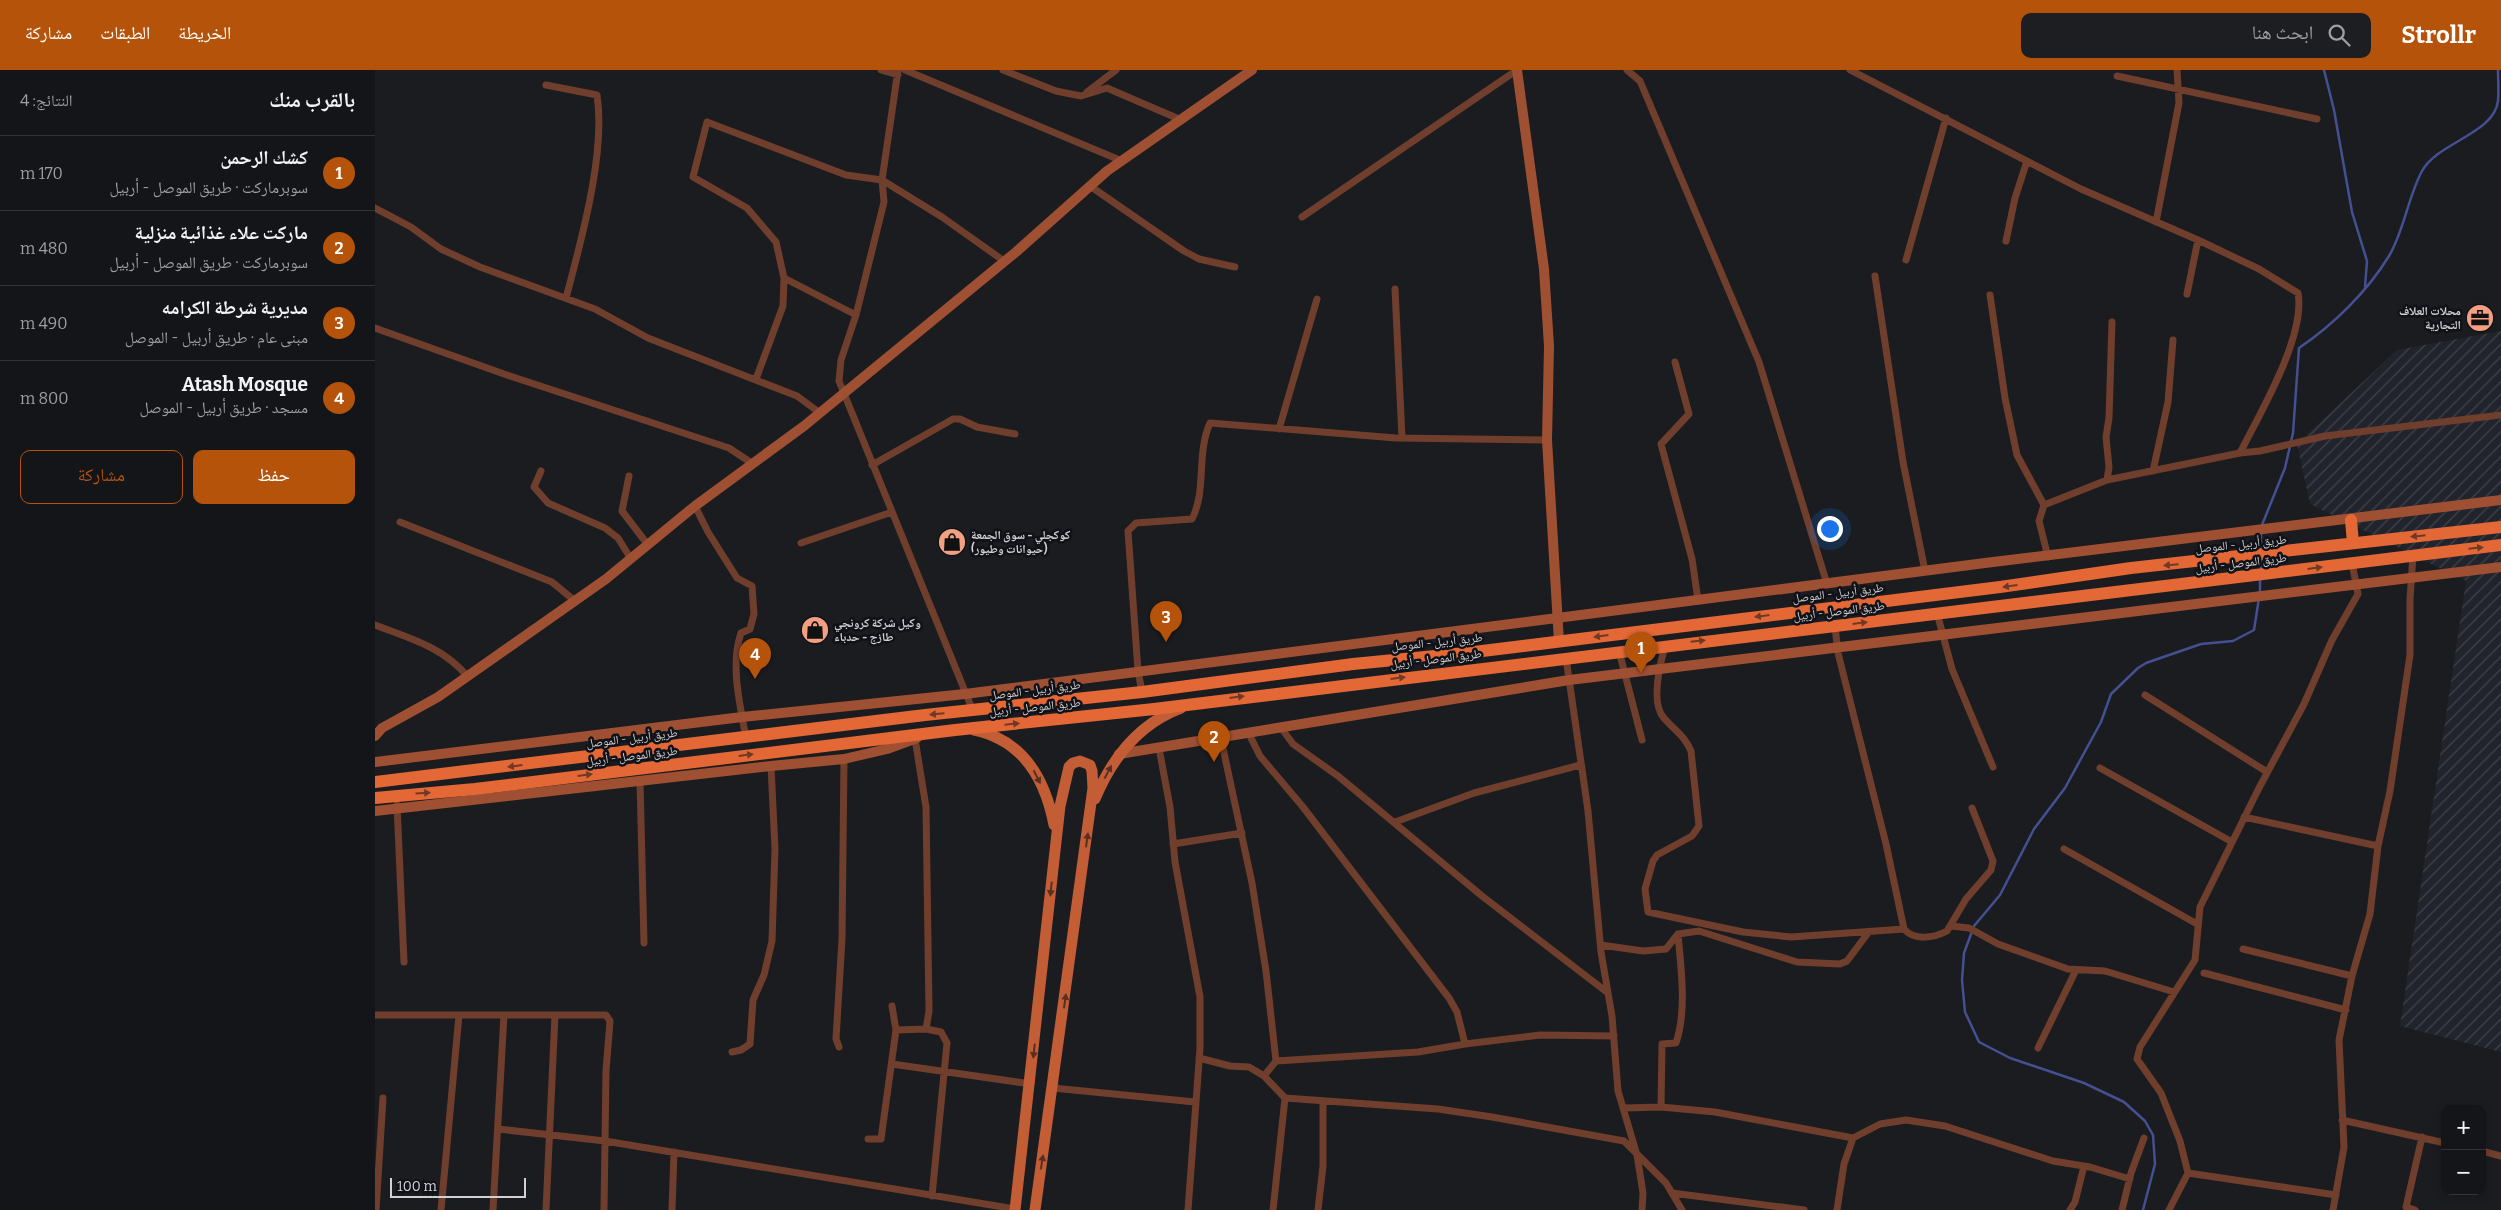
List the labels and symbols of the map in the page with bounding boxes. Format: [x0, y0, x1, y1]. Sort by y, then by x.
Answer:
office icon: محلات العلاف التجارية [2465, 303, 2495, 333]
place label: محلات العلاف التجارية [2399, 304, 2461, 332]
your location [1817, 516, 1843, 542]
shop icon: كوكجلي - سوق الجمعة (حيوانات وطيور) [937, 527, 967, 557]
place label: كوكجلي - سوق الجمعة (حيوانات وطيور) [971, 528, 1071, 556]
street label: طريق أربيل - الموصل [2195, 532, 2288, 556]
one-way arrow [2409, 532, 2425, 540]
one-way arrow [2469, 544, 2485, 552]
street label: طريق الموصل - أربيل [2194, 550, 2288, 576]
one-way arrow [2163, 561, 2179, 569]
one-way arrow [2307, 564, 2323, 572]
street label: طريق أربيل - الموصل [1791, 580, 1885, 606]
one-way arrow [2002, 582, 2018, 590]
street label: طريق الموصل - أربيل [1792, 598, 1886, 624]
pin: 3 [1150, 601, 1182, 642]
one-way arrow [1754, 612, 1770, 620]
shop icon: وكيل شركة كرونجي طازج - حدباء [800, 615, 830, 645]
place label: وكيل شركة كرونجي طازج - حدباء [834, 616, 921, 645]
one-way arrow [1852, 619, 1868, 627]
street label: طريق أربيل - الموصل [1391, 630, 1484, 654]
one-way arrow [1593, 632, 1609, 640]
pin: 1 [1625, 632, 1657, 673]
one-way arrow [1691, 637, 1707, 645]
pin: 4 [739, 638, 771, 679]
street label: طريق الموصل - أربيل [1389, 646, 1483, 672]
one-way arrow [1390, 674, 1406, 682]
street label: طريق أربيل - الموصل [988, 677, 1082, 703]
one-way arrow [1229, 693, 1245, 701]
street label: طريق الموصل - أربيل [989, 695, 1082, 719]
one-way arrow [929, 711, 945, 719]
one-way arrow [1004, 720, 1020, 728]
pin: 2 [1198, 721, 1230, 762]
street label: طريق أربيل - الموصل [585, 725, 679, 751]
street label: طريق الموصل - أربيل [585, 743, 679, 769]
one-way arrow [739, 751, 755, 759]
one-way arrow [507, 762, 523, 770]
one-way arrow [1104, 765, 1112, 780]
one-way arrow [1033, 769, 1041, 784]
one-way arrow [577, 771, 593, 779]
one-way arrow [416, 789, 432, 797]
one-way arrow [1083, 832, 1091, 848]
one-way arrow [1047, 881, 1055, 897]
one-way arrow [1061, 993, 1069, 1009]
one-way arrow [1030, 1043, 1038, 1059]
one-way arrow [1038, 1153, 1046, 1169]
scale bar [390, 1175, 526, 1198]

